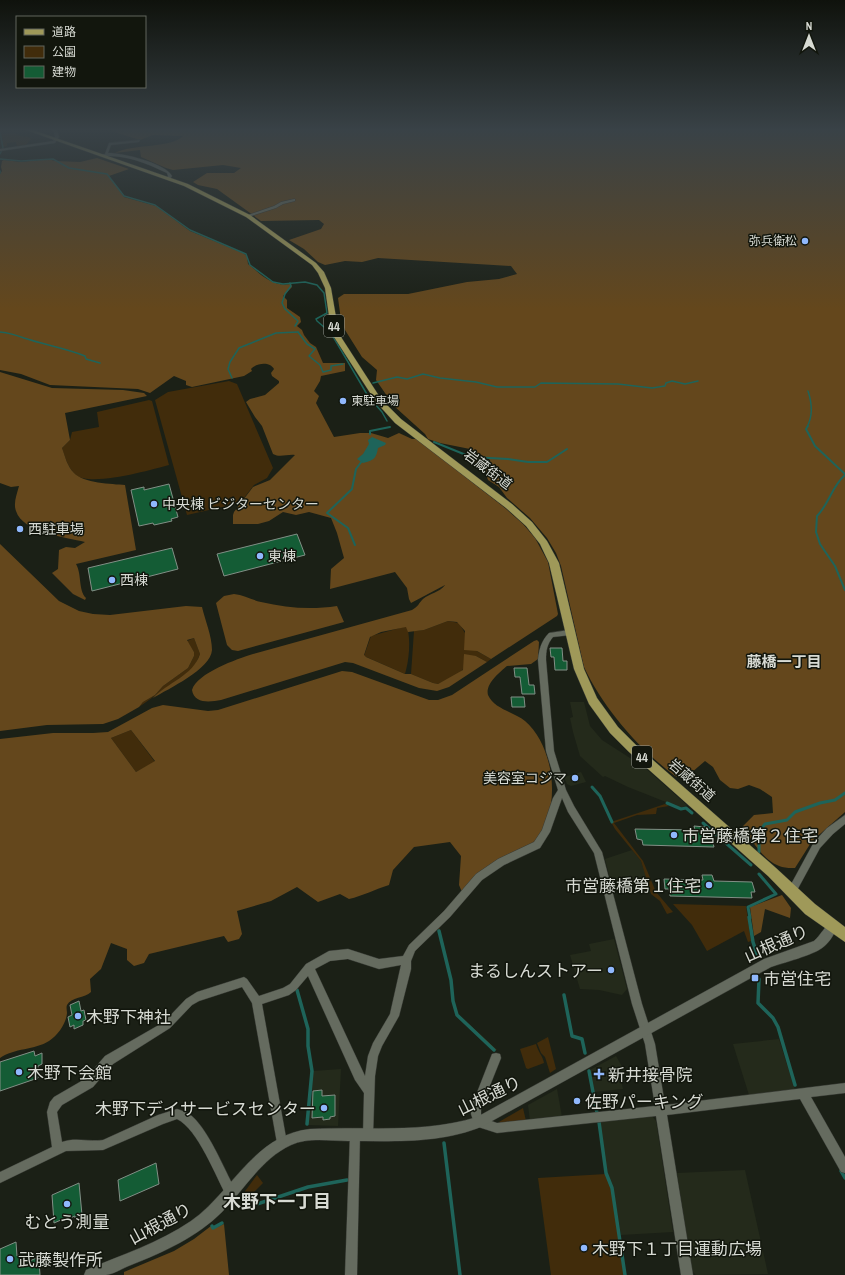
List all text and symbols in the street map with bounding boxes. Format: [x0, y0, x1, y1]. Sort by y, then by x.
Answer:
legend [16, 16, 146, 88]
north arrow [789, 16, 829, 56]
text: N [806, 19, 812, 33]
text: 道路 [52, 24, 76, 40]
text: 公園 [52, 44, 76, 60]
text: 建物 [52, 64, 76, 80]
place label: 弥兵衛松 [749, 233, 797, 249]
marker: 弥兵衛松 [800, 236, 810, 246]
road number: 44 [324, 315, 344, 337]
place label: 東駐車場 [351, 393, 399, 409]
marker: 東駐車場 [338, 396, 348, 406]
street label: 岩蔵街道 [460, 445, 516, 493]
place label: 中央棟 ビジターセンター [162, 495, 319, 513]
marker: 中央棟 ビジターセンター [149, 499, 159, 509]
place label: 西駐車場 [28, 520, 84, 538]
marker: 西駐車場 [15, 524, 25, 534]
place label: 東棟 [268, 547, 296, 565]
marker: 東棟 [255, 551, 265, 561]
place label: 西棟 [120, 571, 148, 589]
marker: 西棟 [107, 575, 117, 585]
district label: 藤橋一丁目 [746, 651, 822, 672]
road number: 44 [632, 746, 652, 768]
street label: 岩蔵街道 [665, 755, 719, 805]
place label: 美容室コジマ [483, 769, 567, 787]
marker: 美容室コジマ [570, 773, 580, 783]
place label: 市営藤橋第２住宅 [682, 824, 818, 847]
marker: 市営藤橋第２住宅 [669, 830, 679, 840]
place label: 市営藤橋第１住宅 [565, 874, 701, 897]
marker: 市営藤橋第１住宅 [704, 880, 714, 890]
street label: 山根通り [740, 919, 812, 967]
place label: まるしんストアー [468, 959, 603, 982]
marker: まるしんストアー [606, 965, 616, 975]
place label: 市営住宅 [763, 967, 831, 990]
marker: 市営住宅 [750, 973, 760, 983]
place label: 木野下神社 [86, 1005, 171, 1028]
marker: 木野下神社 [73, 1011, 83, 1021]
place label: 木野下会館 [27, 1061, 112, 1084]
place label: 新井接骨院 [608, 1063, 693, 1086]
marker: 木野下会館 [14, 1067, 24, 1077]
marker: 新井接骨院 [593, 1068, 605, 1080]
street label: 山根通り [453, 1070, 525, 1120]
place label: 佐野パーキング [585, 1090, 704, 1113]
marker: 佐野パーキング [572, 1096, 582, 1106]
place label: 木野下デイサービスセンター [95, 1097, 316, 1120]
marker: 木野下デイサービスセンター [319, 1103, 329, 1113]
district label: 木野下一丁目 [223, 1189, 331, 1214]
street label: 山根通り [125, 1197, 195, 1249]
marker: むとう測量 [62, 1199, 72, 1209]
place label: むとう測量 [25, 1210, 110, 1233]
place label: 木野下１丁目運動広場 [592, 1237, 762, 1260]
marker: 木野下１丁目運動広場 [579, 1243, 589, 1253]
place label: 武藤製作所 [18, 1248, 103, 1271]
marker: 武藤製作所 [5, 1254, 15, 1264]

